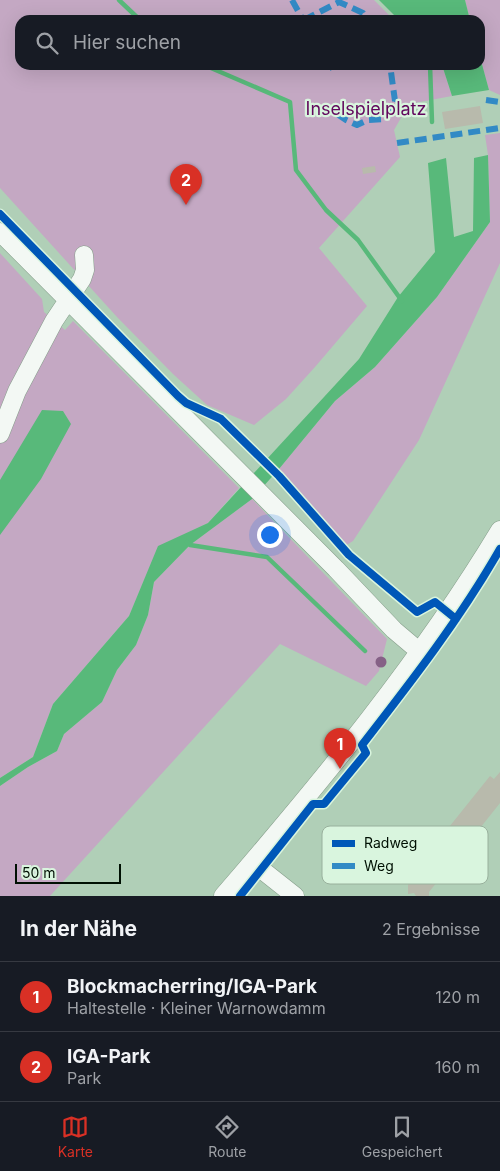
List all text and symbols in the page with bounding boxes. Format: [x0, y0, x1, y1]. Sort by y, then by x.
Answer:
search box [15, 15, 485, 70]
icon: search [33, 29, 61, 57]
text: Hier suchen [73, 31, 181, 54]
park label: Inselspielplatz [306, 98, 426, 119]
pin: 2 [170, 164, 202, 205]
your location [257, 522, 283, 548]
pin: 1 [324, 728, 356, 769]
legend [322, 826, 488, 884]
text: Radweg [364, 834, 417, 851]
text: Weg [364, 857, 394, 874]
scale bar [15, 861, 121, 884]
text: 50 m [22, 864, 56, 881]
text: In der Nähe [20, 916, 137, 941]
text: 2 Ergebnisse [382, 919, 480, 939]
text: Blockmacherring/IGA-Park [67, 975, 317, 998]
text: 1 [33, 987, 39, 1007]
text: 120 m [435, 987, 480, 1007]
text: Haltestelle · Kleiner Warnowdamm [67, 998, 326, 1018]
text: IGA-Park [67, 1045, 151, 1068]
text: 2 [31, 1057, 41, 1077]
text: 160 m [435, 1057, 480, 1077]
text: Park [67, 1068, 101, 1088]
tab: Karte [58, 1113, 93, 1160]
tab: Route [208, 1113, 246, 1160]
tab: Gespeichert [362, 1113, 442, 1160]

